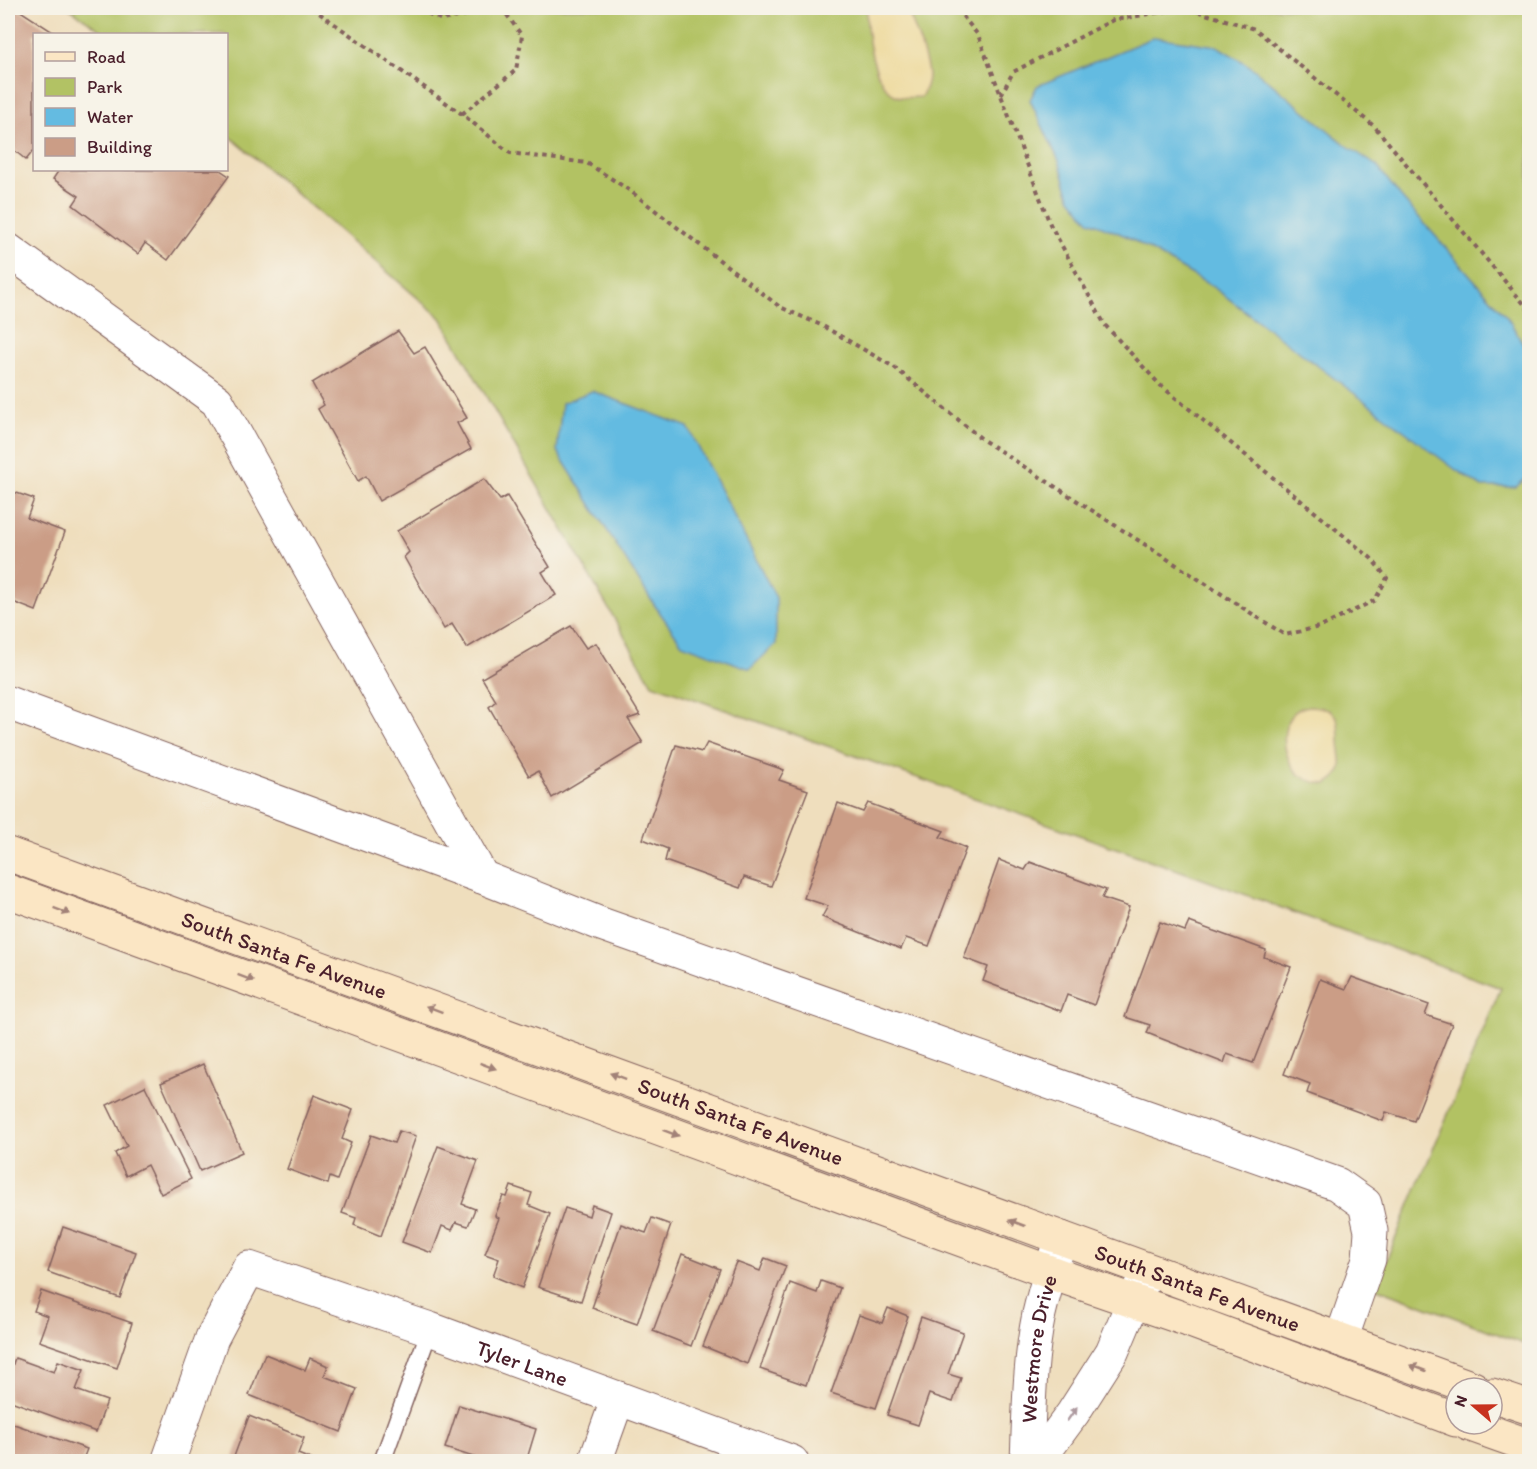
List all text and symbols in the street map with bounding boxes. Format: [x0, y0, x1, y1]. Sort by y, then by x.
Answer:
legend [33, 33, 228, 171]
text: Road [87, 46, 126, 68]
text: Park [87, 76, 122, 98]
text: Water [87, 106, 133, 128]
text: Building [87, 136, 153, 158]
street label: South Santa Fe Avenue [178, 905, 391, 1004]
one-way arrow [54, 906, 72, 916]
one-way arrow [237, 973, 255, 983]
one-way arrow [425, 1004, 443, 1014]
one-way arrow [479, 1062, 497, 1072]
one-way arrow [608, 1070, 626, 1080]
street label: South Santa Fe Avenue [634, 1071, 847, 1171]
one-way arrow [662, 1128, 680, 1138]
one-way arrow [1008, 1217, 1026, 1227]
street label: South Santa Fe Avenue [1091, 1238, 1304, 1337]
street label: Westmore Drive [1015, 1271, 1062, 1424]
street label: Tyler Lane [473, 1334, 572, 1392]
one-way arrow [1409, 1363, 1427, 1372]
north arrow [1444, 1376, 1504, 1436]
text: N [1450, 1393, 1471, 1409]
one-way arrow [1066, 1406, 1077, 1422]

